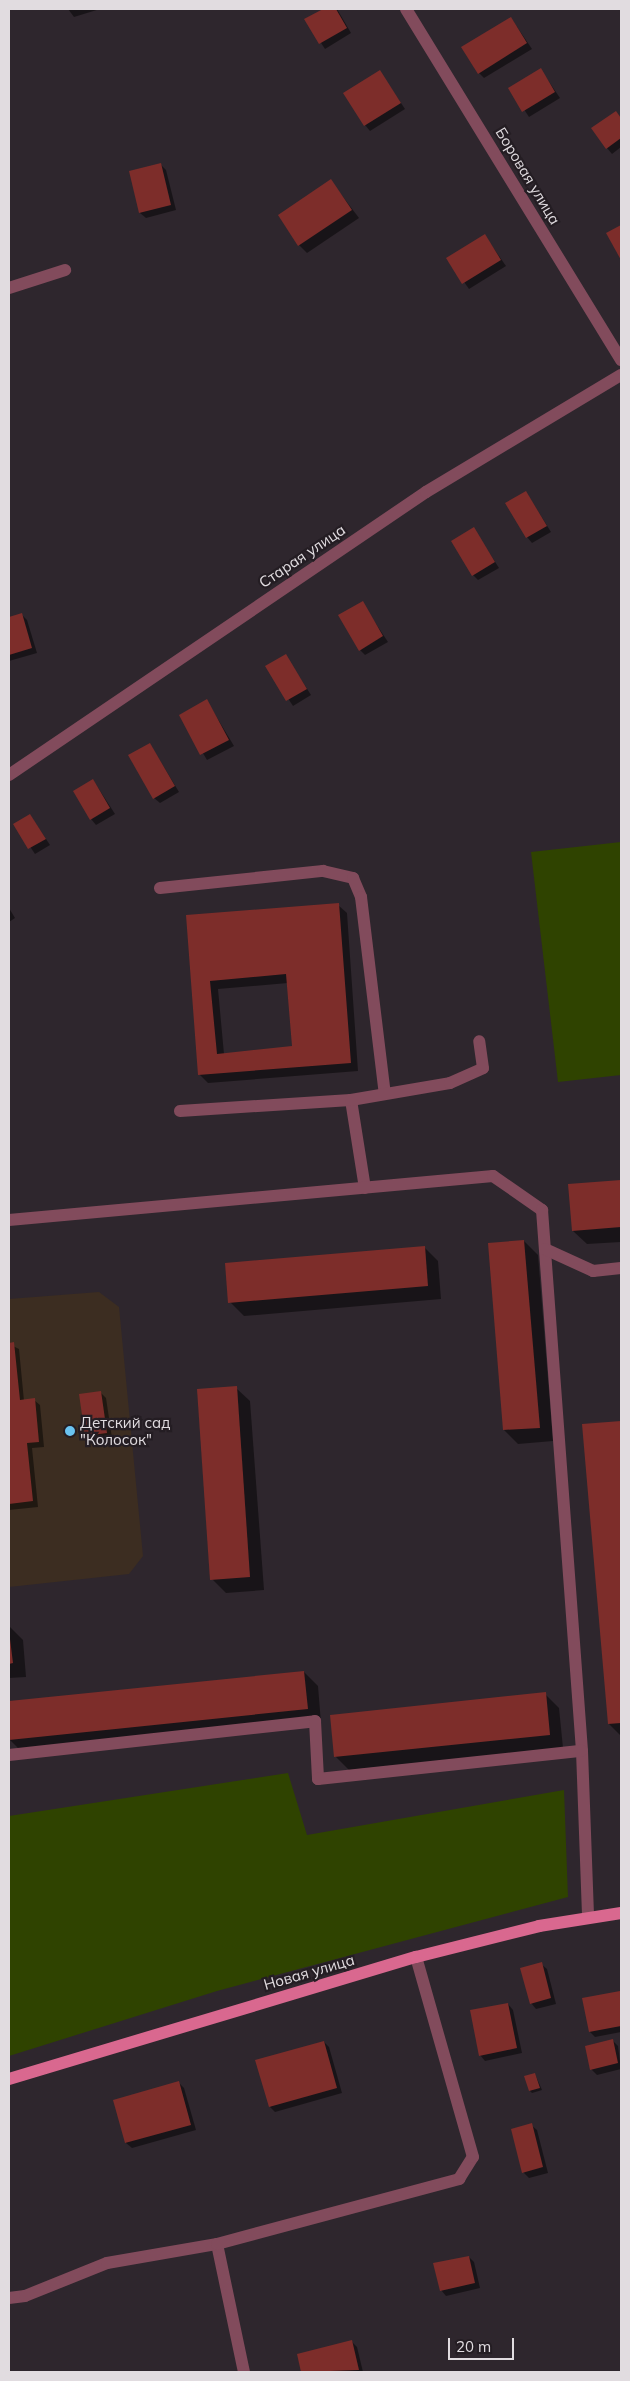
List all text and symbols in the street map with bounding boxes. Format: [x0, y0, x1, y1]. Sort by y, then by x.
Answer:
street label: Боровая улица [492, 124, 564, 228]
street label: Старая улица [255, 520, 349, 592]
place label: Детский сад "Колосок" [80, 1413, 170, 1448]
marker: Детский сад "Колосок" [64, 1425, 76, 1437]
street label: Новая улица [262, 1950, 356, 1994]
scale bar [450, 2328, 516, 2360]
text: 20 m [456, 2337, 491, 2356]

